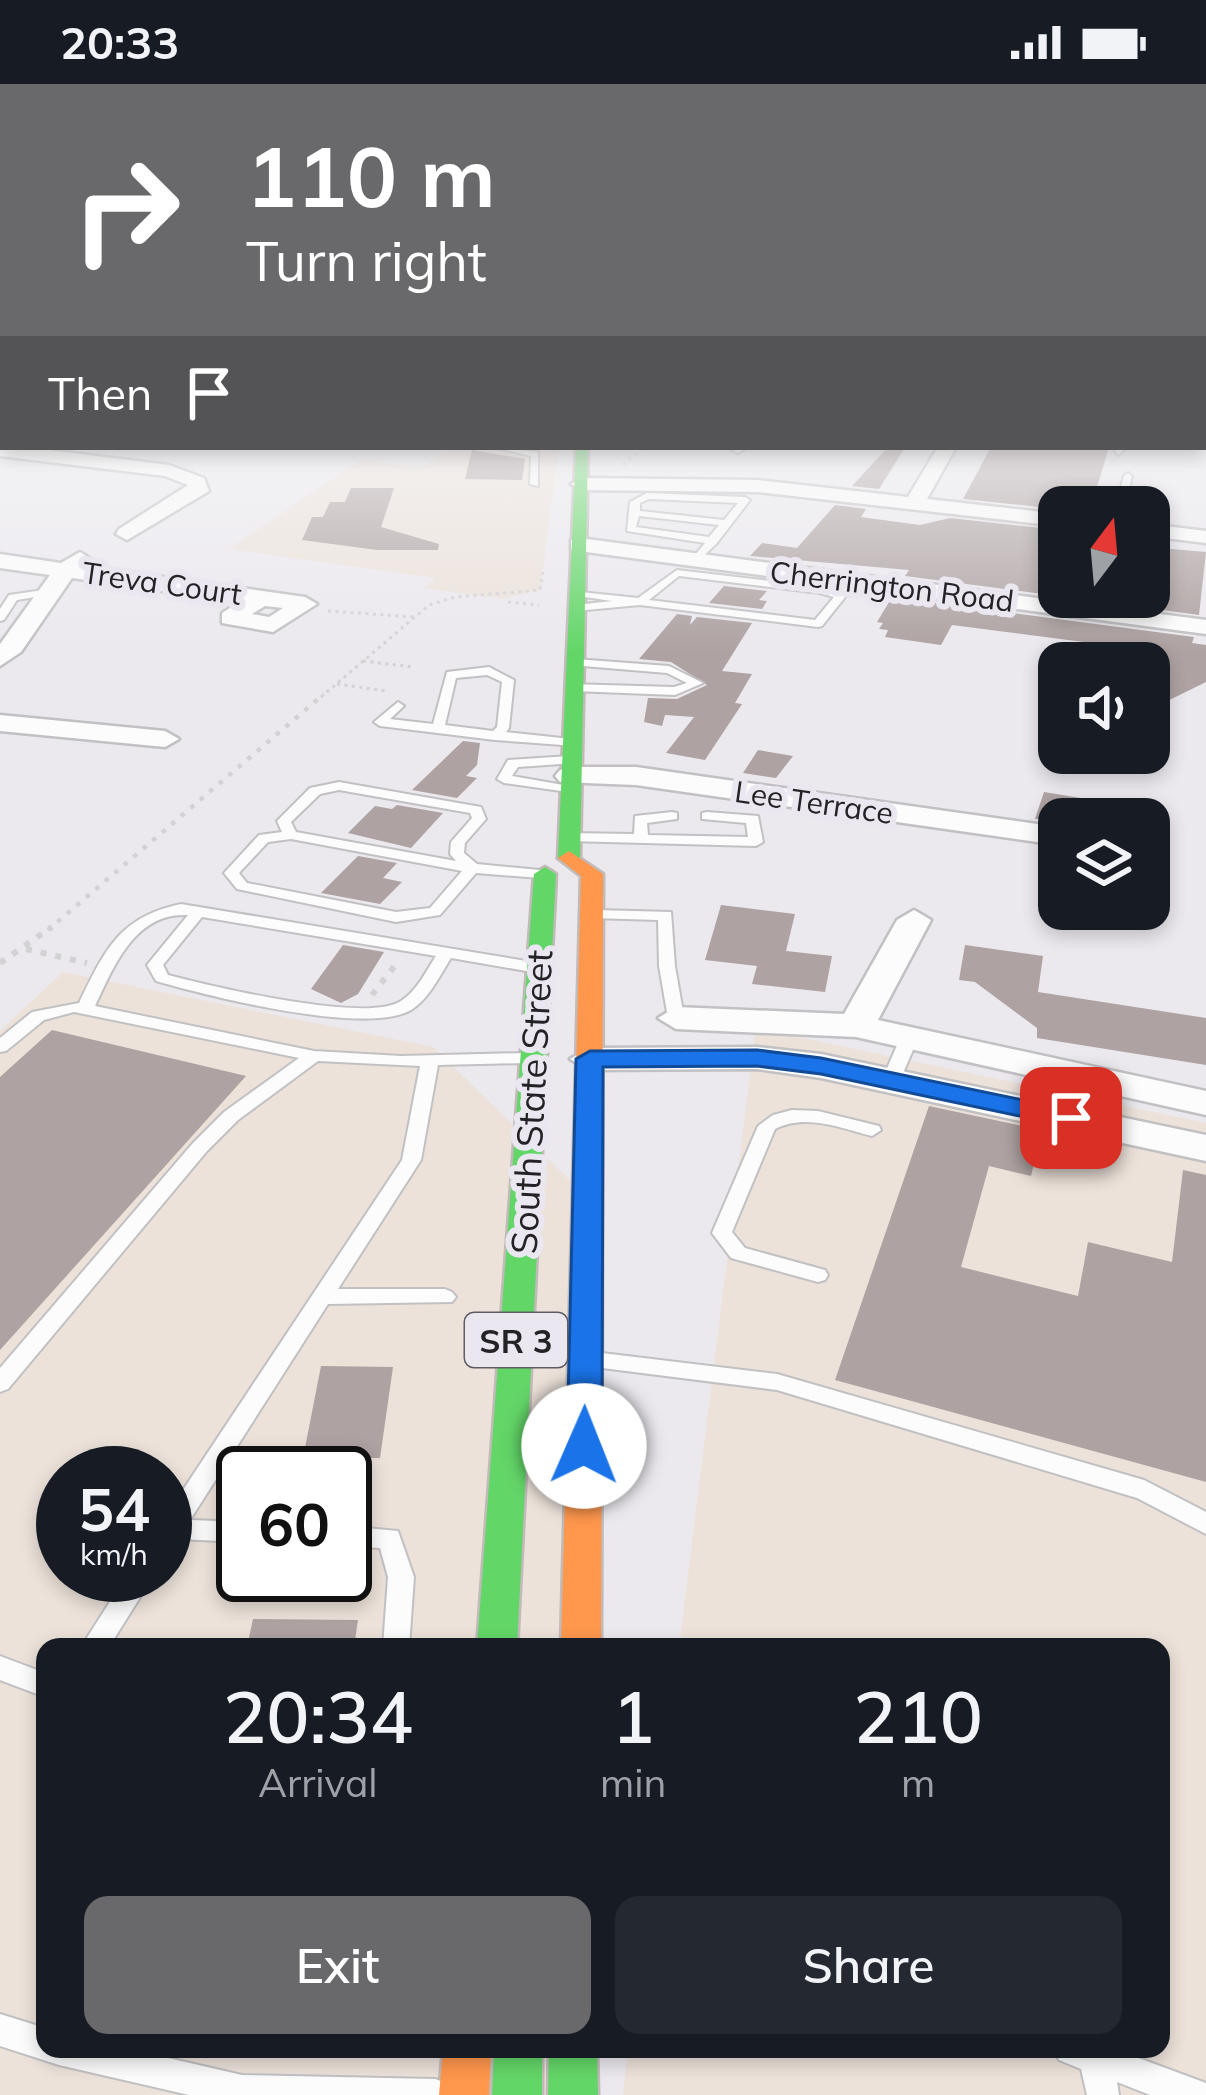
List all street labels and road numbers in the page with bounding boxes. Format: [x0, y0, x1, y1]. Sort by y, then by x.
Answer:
street label: Cherrington Road [768, 552, 1016, 620]
street label: Treva Court [80, 553, 244, 613]
street label: Lee Terrace [732, 772, 896, 832]
street label: South State Street [501, 949, 561, 1255]
road number: SR 3 [465, 1313, 567, 1367]

